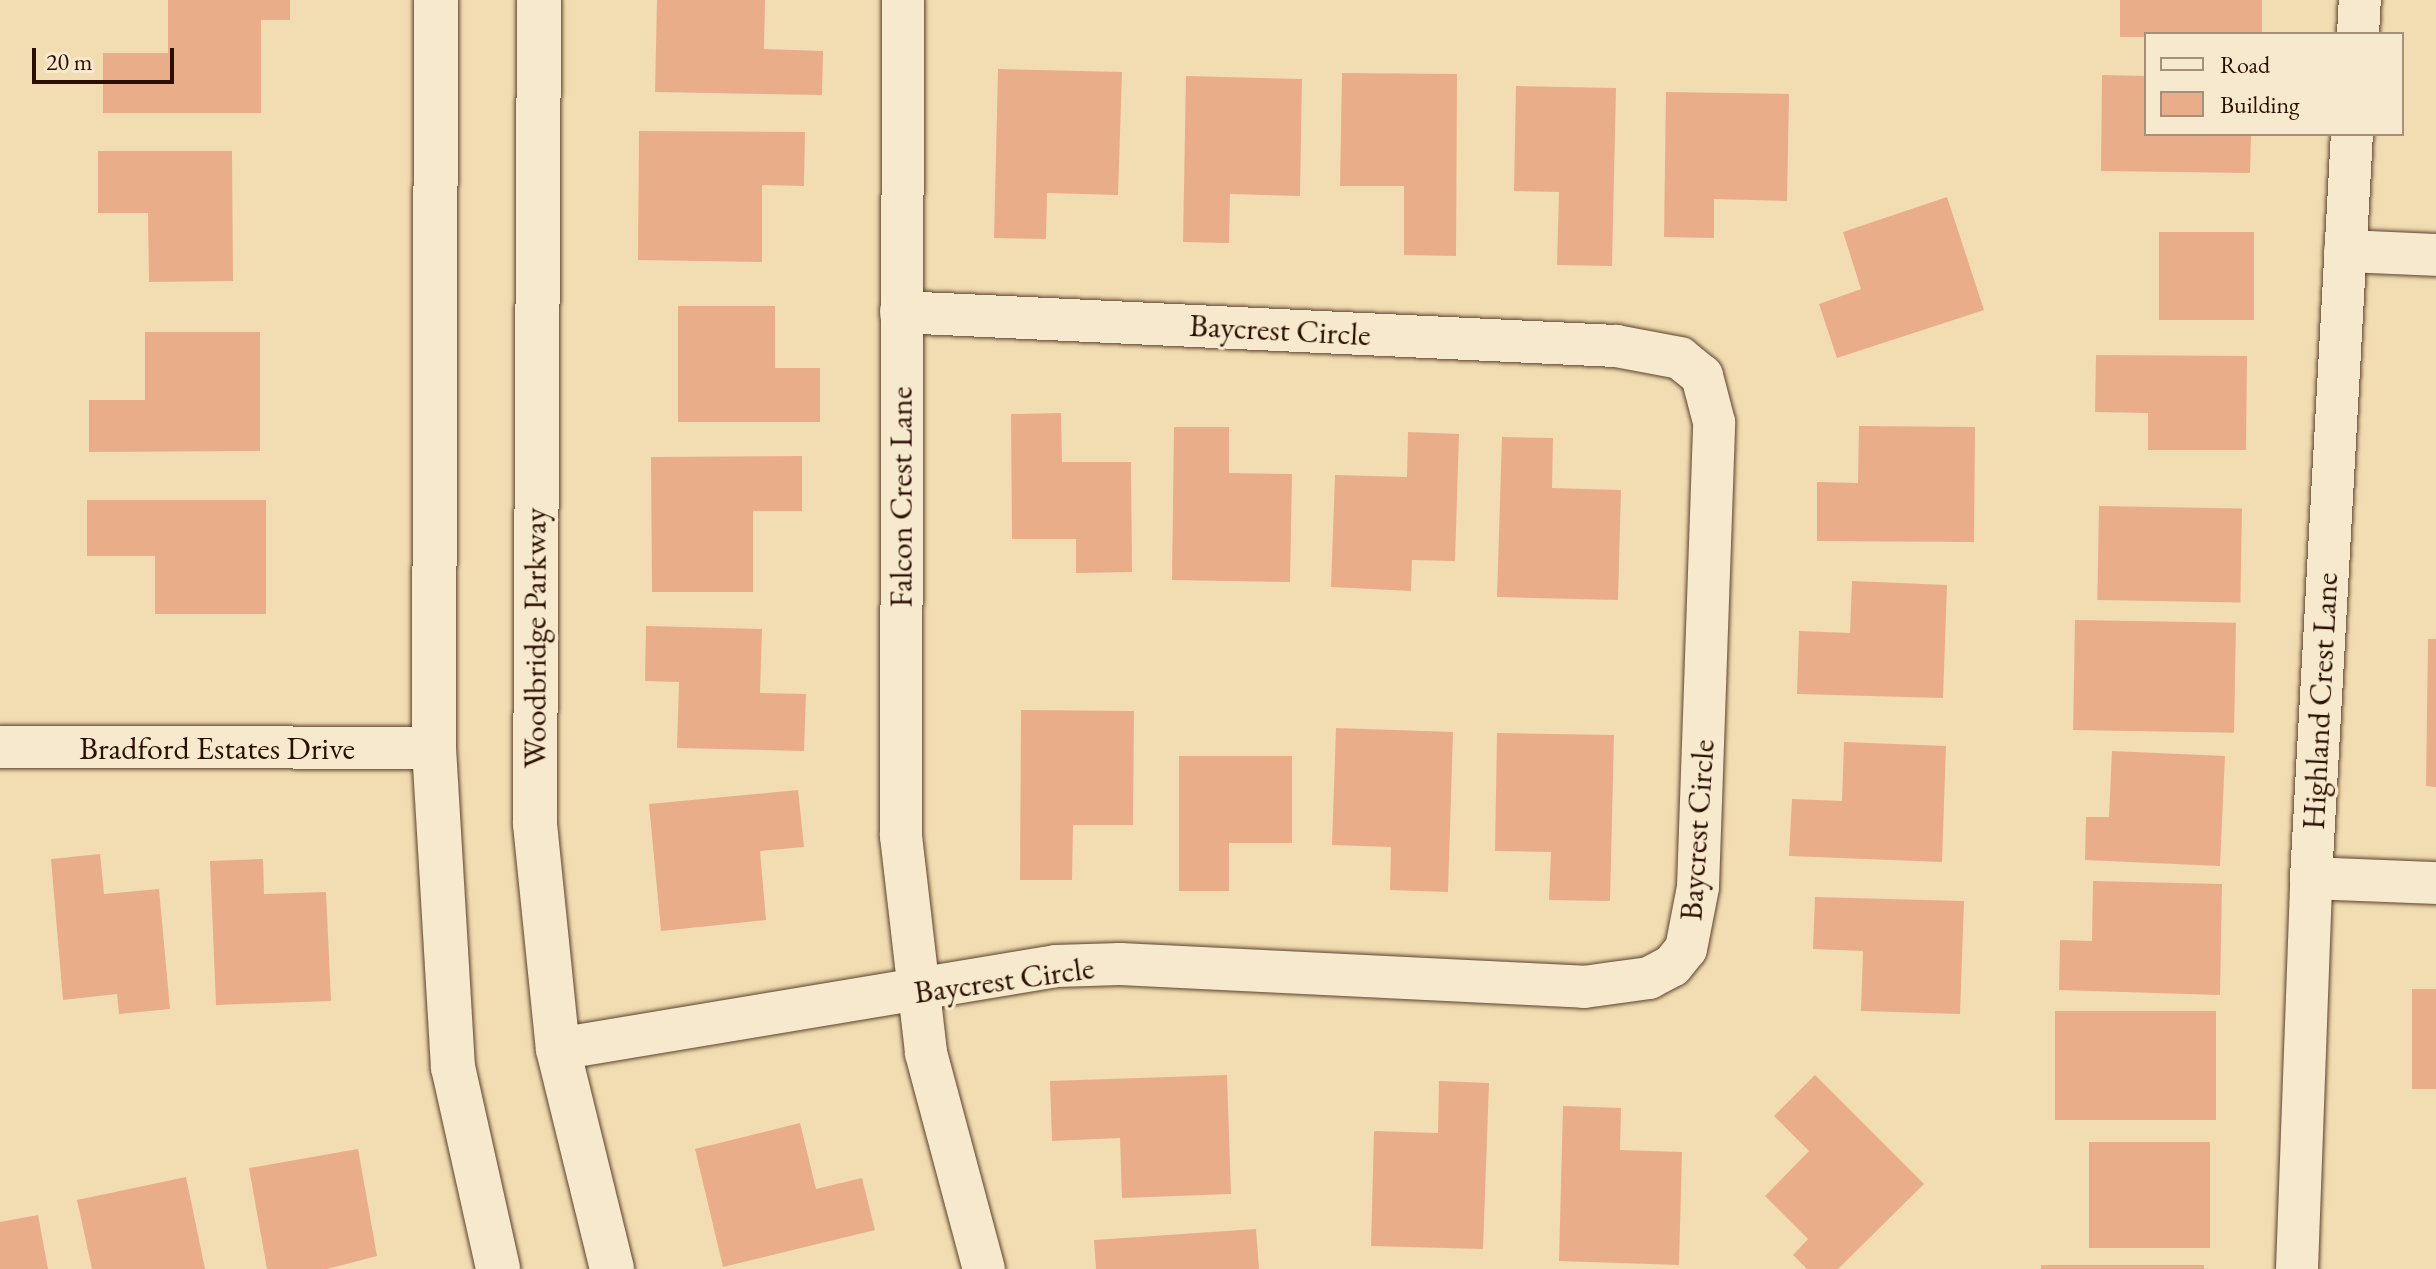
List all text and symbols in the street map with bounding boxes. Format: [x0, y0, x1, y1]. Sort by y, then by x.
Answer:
scale bar [36, 32, 178, 82]
legend [2144, 32, 2404, 136]
text: 20 m [46, 46, 93, 77]
text: Road [2220, 49, 2270, 80]
text: Building [2220, 89, 2300, 120]
street label: Baycrest Circle [1188, 306, 1372, 354]
street label: Falcon Crest Lane [882, 387, 920, 607]
street label: Woodbridge Parkway [516, 508, 554, 768]
street label: Highland Crest Lane [2294, 571, 2346, 831]
street label: Bradford Estates Drive [79, 729, 355, 767]
street label: Baycrest Circle [1672, 738, 1722, 922]
street label: Baycrest Circle [912, 948, 1096, 1012]

